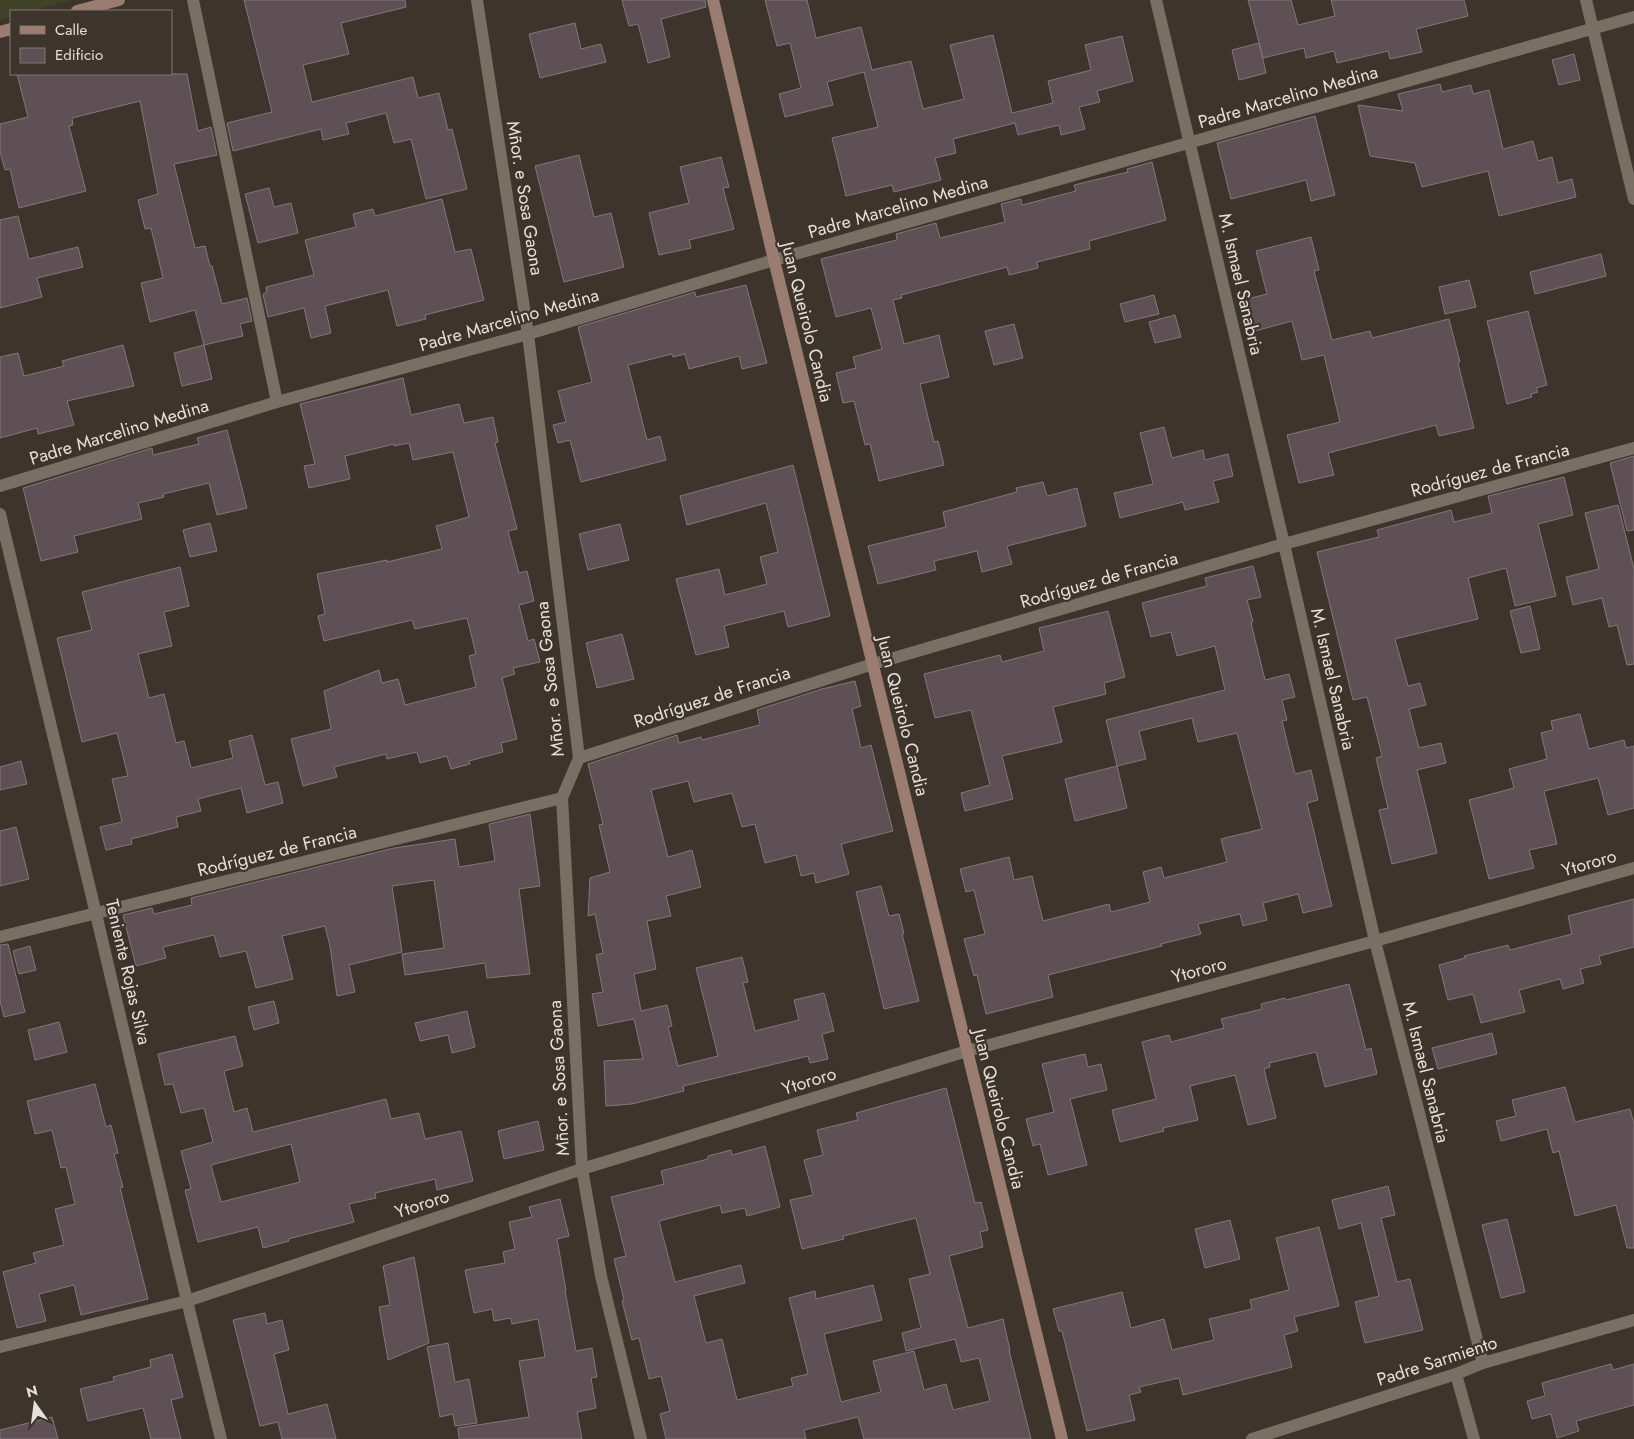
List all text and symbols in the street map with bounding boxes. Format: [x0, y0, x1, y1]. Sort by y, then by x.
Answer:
legend [10, 10, 172, 75]
text: Calle [55, 19, 87, 41]
text: Edificio [55, 44, 103, 66]
street label: Padre Marcelino Medina [1195, 59, 1381, 135]
street label: Mñor. e Sosa Gaona [500, 119, 550, 277]
street label: Padre Marcelino Medina [805, 169, 991, 245]
street label: M. Ismael Sanabria [1212, 210, 1270, 358]
street label: Juan Queirolo Candia [774, 237, 839, 405]
street label: Padre Marcelino Medina [416, 282, 602, 358]
street label: Padre Marcelino Medina [26, 392, 212, 472]
street label: Rodríguez de Francia [1408, 436, 1572, 504]
street label: Rodríguez de Francia [1017, 545, 1181, 615]
street label: Mñor. e Sosa Gaona [529, 600, 571, 758]
street label: M. Ismael Sanabria [1304, 605, 1362, 753]
street label: Juan Queirolo Candia [870, 631, 935, 799]
street label: Rodríguez de Francia [630, 659, 794, 735]
street label: Rodríguez de Francia [195, 819, 359, 883]
street label: Ytororo [1559, 843, 1620, 883]
street label: Teniente Rojas Silva [99, 897, 157, 1047]
street label: Ytororo [1169, 950, 1229, 990]
street label: Mñor. e Sosa Gaona [542, 999, 576, 1157]
street label: M. Ismael Sanabria [1396, 999, 1456, 1145]
street label: Juan Queirolo Candia [966, 1024, 1031, 1192]
street label: Ytororo [779, 1060, 840, 1102]
street label: Ytororo [391, 1183, 453, 1225]
street label: Padre Sarmiento [1373, 1329, 1501, 1393]
north arrow [10, 1379, 60, 1429]
text: N [24, 1380, 40, 1402]

